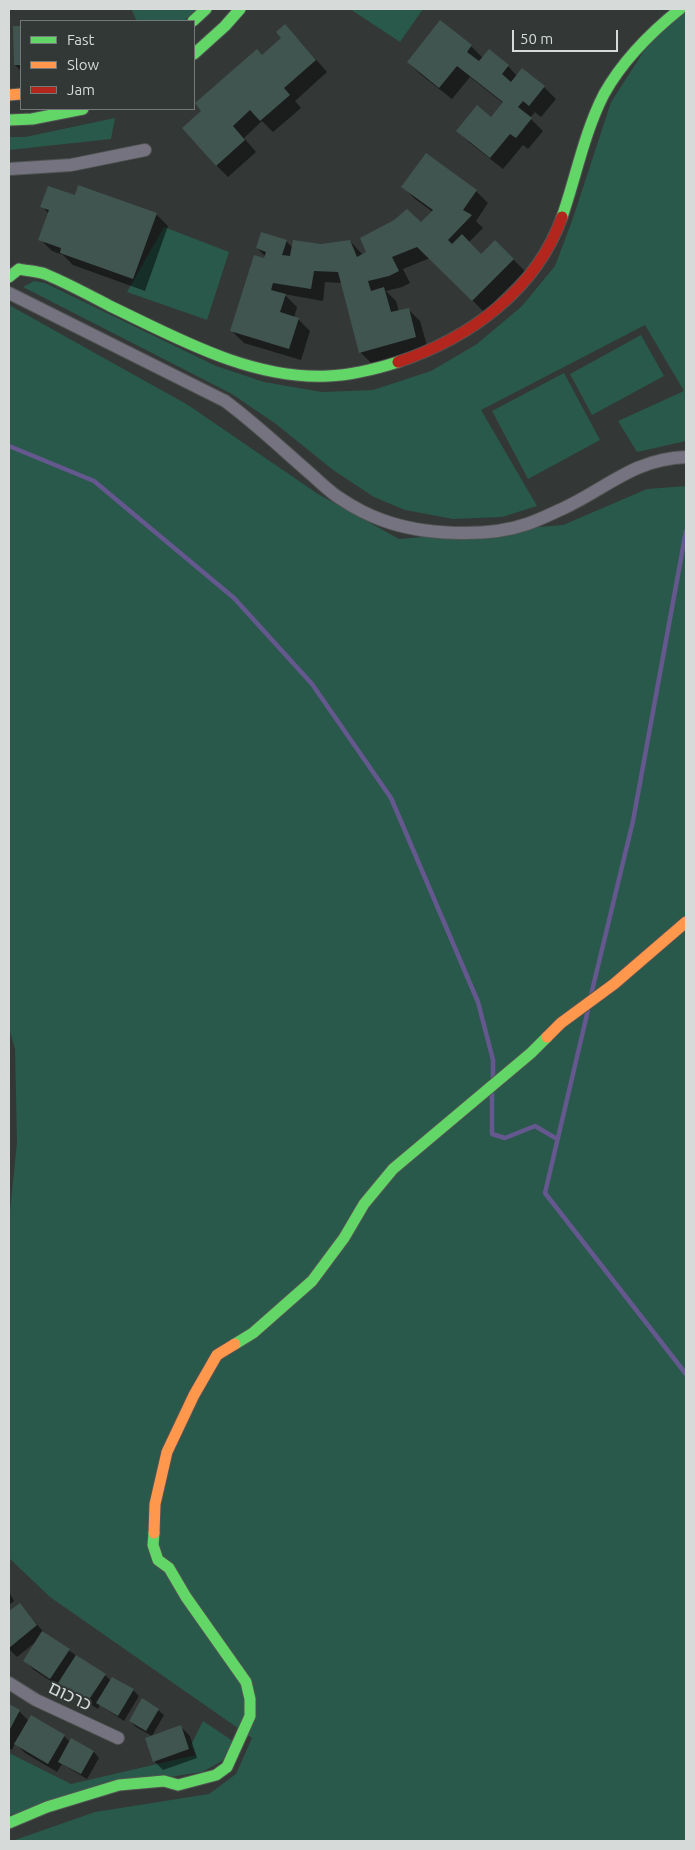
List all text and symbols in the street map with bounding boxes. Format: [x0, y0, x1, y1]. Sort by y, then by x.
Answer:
legend [20, 20, 195, 110]
scale bar [515, 20, 621, 52]
text: 50 m [520, 30, 553, 47]
text: Fast [67, 31, 94, 48]
text: Slow [67, 56, 99, 73]
text: Jam [67, 81, 95, 98]
street label: כרכום [45, 1677, 95, 1715]

